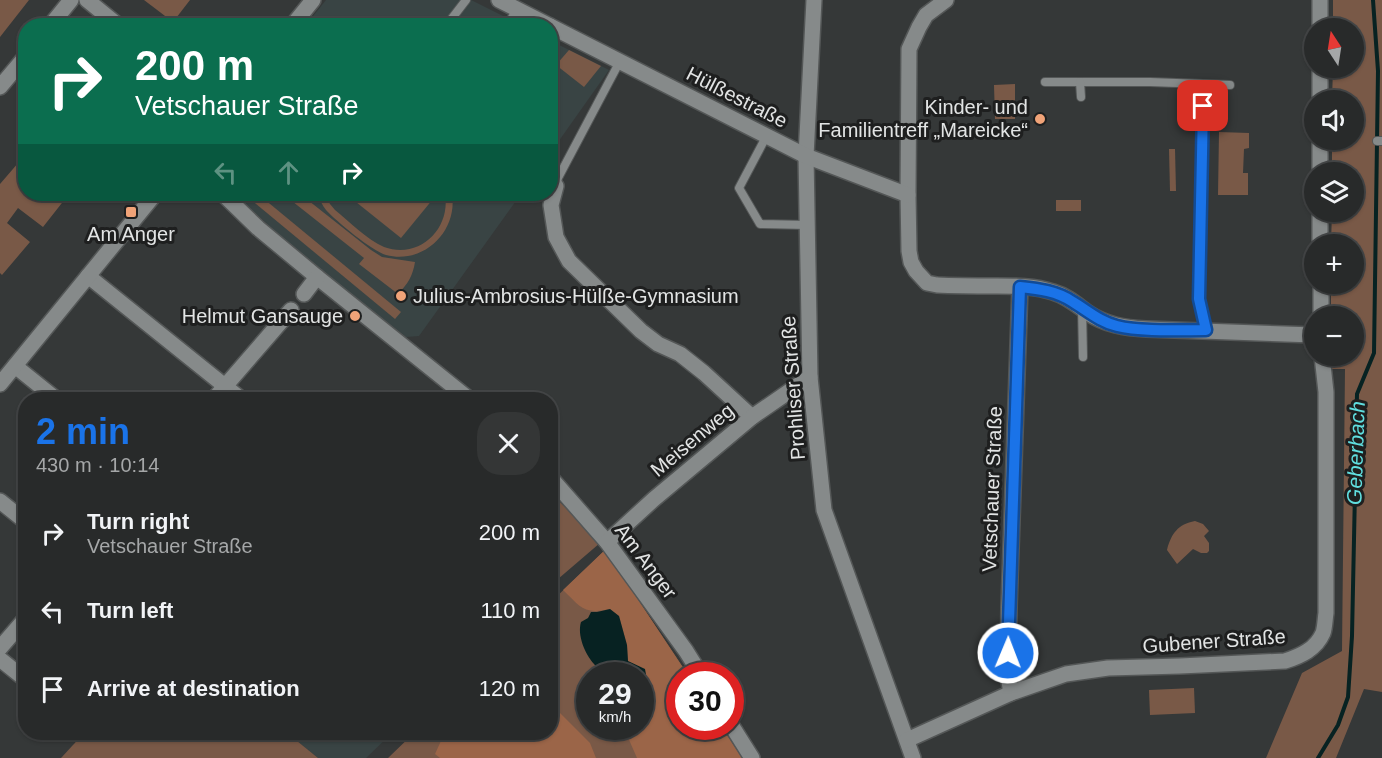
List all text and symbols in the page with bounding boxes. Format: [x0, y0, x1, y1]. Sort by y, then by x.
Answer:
north arrow [1304, 18, 1364, 78]
map controls [1304, 18, 1364, 366]
icon: right [36, 42, 114, 120]
text: 200 m [135, 42, 254, 89]
street label: Hülßestraße [683, 62, 791, 132]
pin [1177, 80, 1228, 131]
icon: arrive [1186, 89, 1219, 122]
button: sound [1304, 90, 1364, 150]
text: Vetschauer Straße [135, 91, 359, 121]
place label: Kinder- und Familientreff „Mareicke“ [818, 96, 1028, 141]
marker: Kinder- und Familientreff „Mareicke“ [1033, 112, 1047, 126]
icon: left [209, 156, 242, 189]
icon: ahead [272, 156, 305, 189]
icon: right [335, 156, 368, 189]
button: layers [1304, 162, 1364, 222]
marker: Am Anger [124, 205, 138, 219]
place label: Am Anger [87, 223, 175, 245]
button: + [1304, 234, 1364, 294]
place label: Julius-Ambrosius-Hülße-Gymnasium [413, 285, 739, 307]
marker: Julius-Ambrosius-Hülße-Gymnasium [394, 289, 408, 303]
place label: Helmut Gansauge [182, 305, 343, 327]
button: − [1304, 306, 1364, 366]
marker: Helmut Gansauge [348, 309, 362, 323]
street label: Prohliser Straße [777, 315, 809, 461]
street label: Meisenweg [646, 399, 738, 481]
water label: Geberbach [1342, 401, 1369, 505]
street label: Vetschauer Straße [978, 406, 1006, 572]
text: 2 min [36, 411, 130, 452]
button: close [477, 412, 540, 475]
text: 430 m · 10:14 [36, 454, 159, 476]
text: Turn right [87, 509, 189, 534]
icon: right [36, 517, 69, 550]
street label: Am Anger [611, 519, 681, 603]
text: 200 m [479, 520, 540, 545]
text: Vetschauer Straße [87, 535, 253, 557]
icon: left [36, 595, 69, 628]
text: Turn left [87, 598, 173, 623]
text: 110 m [480, 598, 540, 623]
position arrow [976, 621, 1040, 685]
street label: Gubener Straße [1142, 625, 1286, 657]
speed limit sign: 30 [666, 662, 744, 740]
icon: arrive [36, 673, 69, 706]
text: Arrive at destination [87, 676, 300, 701]
text: 120 m [479, 676, 540, 701]
text: 29 [598, 677, 632, 710]
text: km/h [599, 708, 631, 725]

